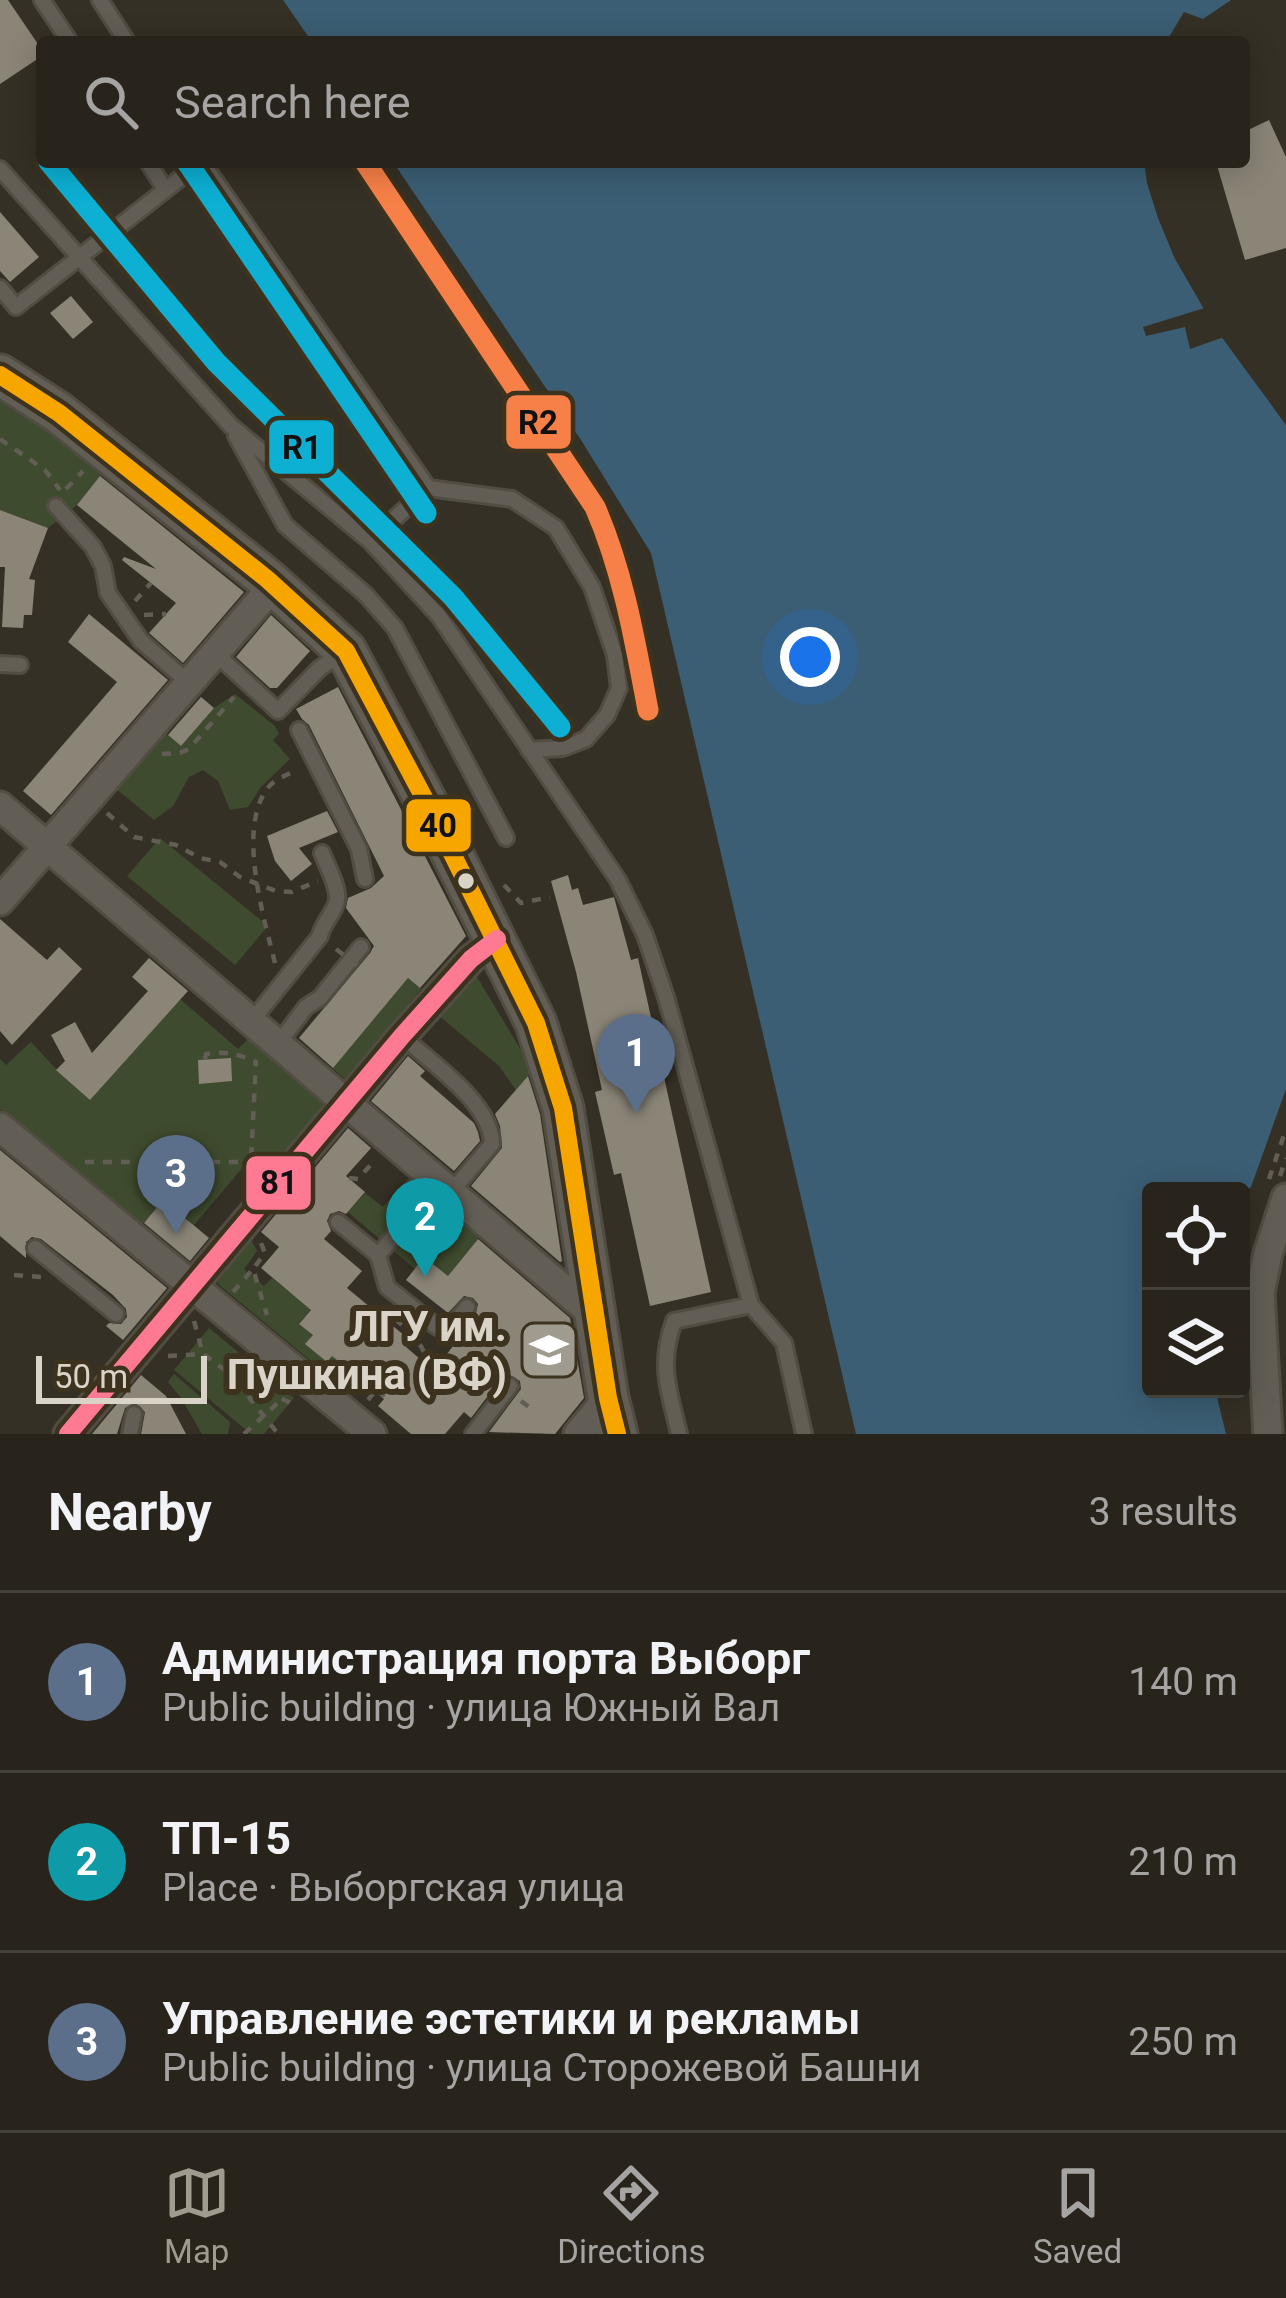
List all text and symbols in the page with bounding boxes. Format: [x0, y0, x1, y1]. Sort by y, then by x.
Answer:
search box [36, 36, 1250, 168]
icon: search [78, 69, 144, 135]
text: Search here [174, 76, 411, 129]
line badge: R2 [504, 393, 573, 451]
text: R2 [518, 403, 558, 442]
line badge: R1 [267, 418, 336, 476]
text: R1 [282, 428, 322, 467]
your location [780, 627, 840, 687]
line badge: 40 [404, 797, 473, 854]
text: 40 [419, 806, 457, 845]
unlabelled marker [455, 870, 477, 892]
pin: 1 [597, 1014, 675, 1113]
pin: 3 [137, 1135, 215, 1234]
line badge: 81 [244, 1154, 313, 1212]
text: 81 [260, 1163, 298, 1202]
pin: 2 [386, 1178, 464, 1277]
map controls [1142, 1182, 1250, 1398]
button: locate [1142, 1182, 1250, 1290]
button: layers [1142, 1290, 1250, 1398]
place label: ЛГУ им. Пушкина (ВФ) [227, 1302, 507, 1399]
school or university icon: ЛГУ им. Пушкина (ВФ) [518, 1319, 580, 1381]
scale bar [36, 1350, 207, 1403]
text: 50 m [54, 1357, 128, 1396]
text: Nearby [48, 1483, 212, 1542]
text: 3 results [1089, 1489, 1238, 1535]
text: Администрация порта Выборг [162, 1632, 810, 1685]
text: 1 [76, 1659, 98, 1705]
text: 140 m [1128, 1659, 1238, 1705]
text: Public building · улица Южный Вал [162, 1685, 780, 1731]
text: ТП-15 [162, 1812, 291, 1865]
text: 2 [76, 1839, 98, 1885]
text: 210 m [1128, 1839, 1238, 1885]
text: Place · Выборгская улица [162, 1865, 625, 1911]
text: Управление эстетики и рекламы [162, 1992, 860, 2045]
text: 3 [76, 2019, 98, 2065]
text: 250 m [1128, 2019, 1238, 2065]
text: Public building · улица Сторожевой Башни [162, 2045, 921, 2091]
tab: Map [164, 2160, 230, 2271]
tab: Directions [557, 2160, 706, 2271]
tab: Saved [1033, 2160, 1122, 2271]

